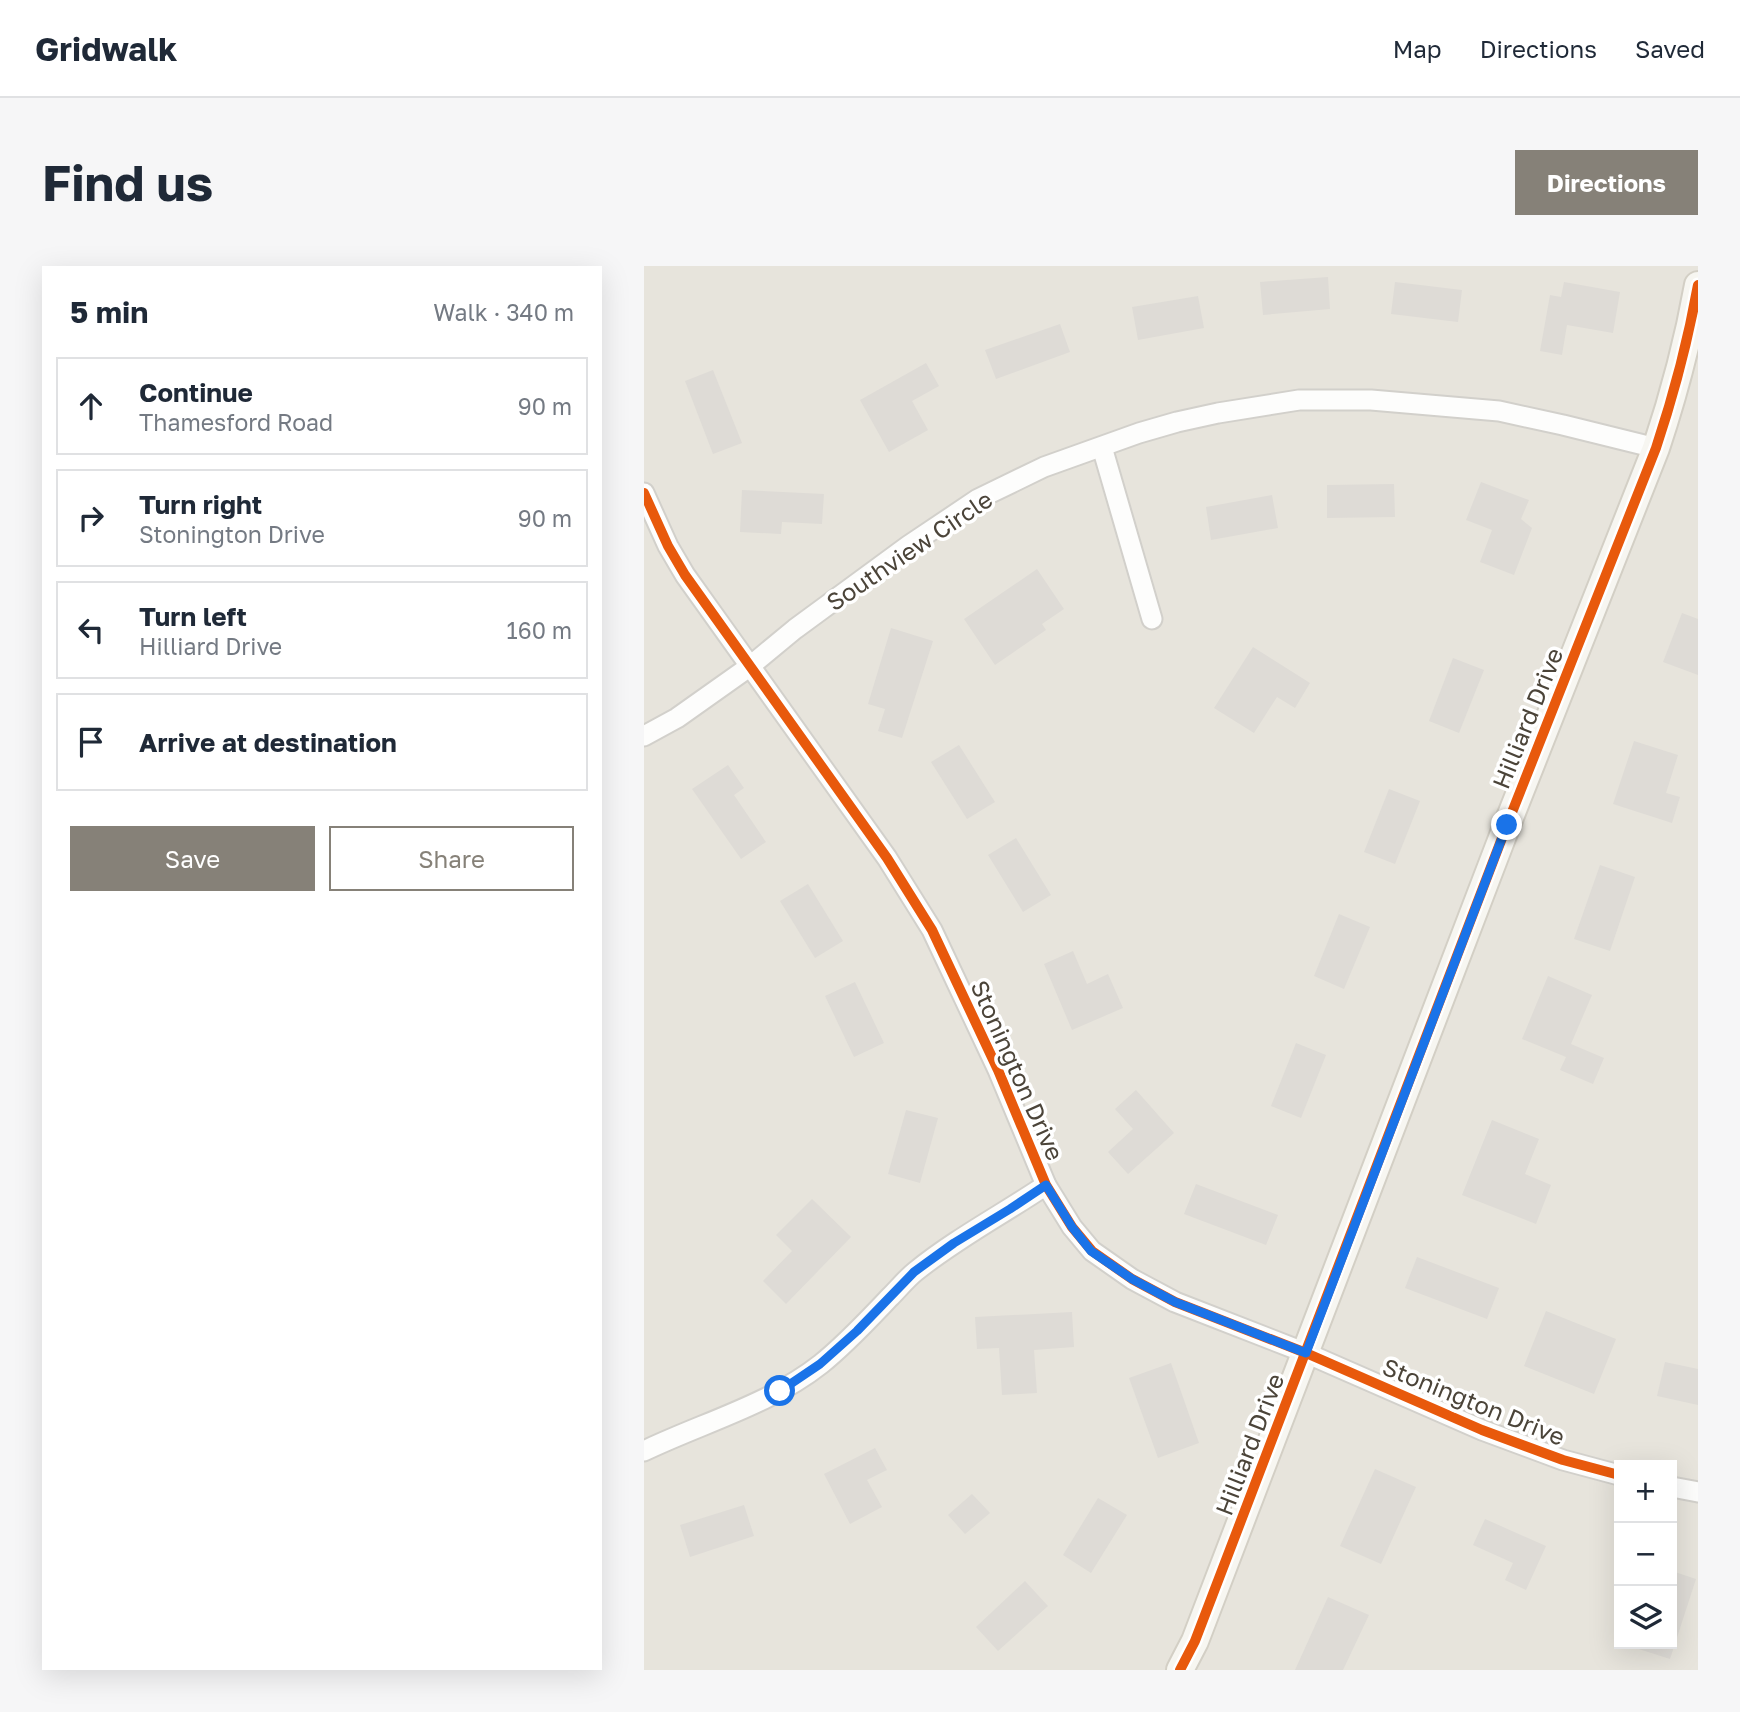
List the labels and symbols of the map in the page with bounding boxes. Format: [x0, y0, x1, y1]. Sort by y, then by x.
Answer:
street label: Southview Circle [821, 484, 997, 616]
street label: Hilliard Drive [1486, 643, 1568, 793]
route end [1491, 809, 1522, 840]
street label: Stonington Drive [965, 976, 1071, 1164]
street label: Stonington Drive [1379, 1351, 1569, 1451]
street label: Hilliard Drive [1209, 1369, 1289, 1519]
route start [764, 1375, 795, 1406]

